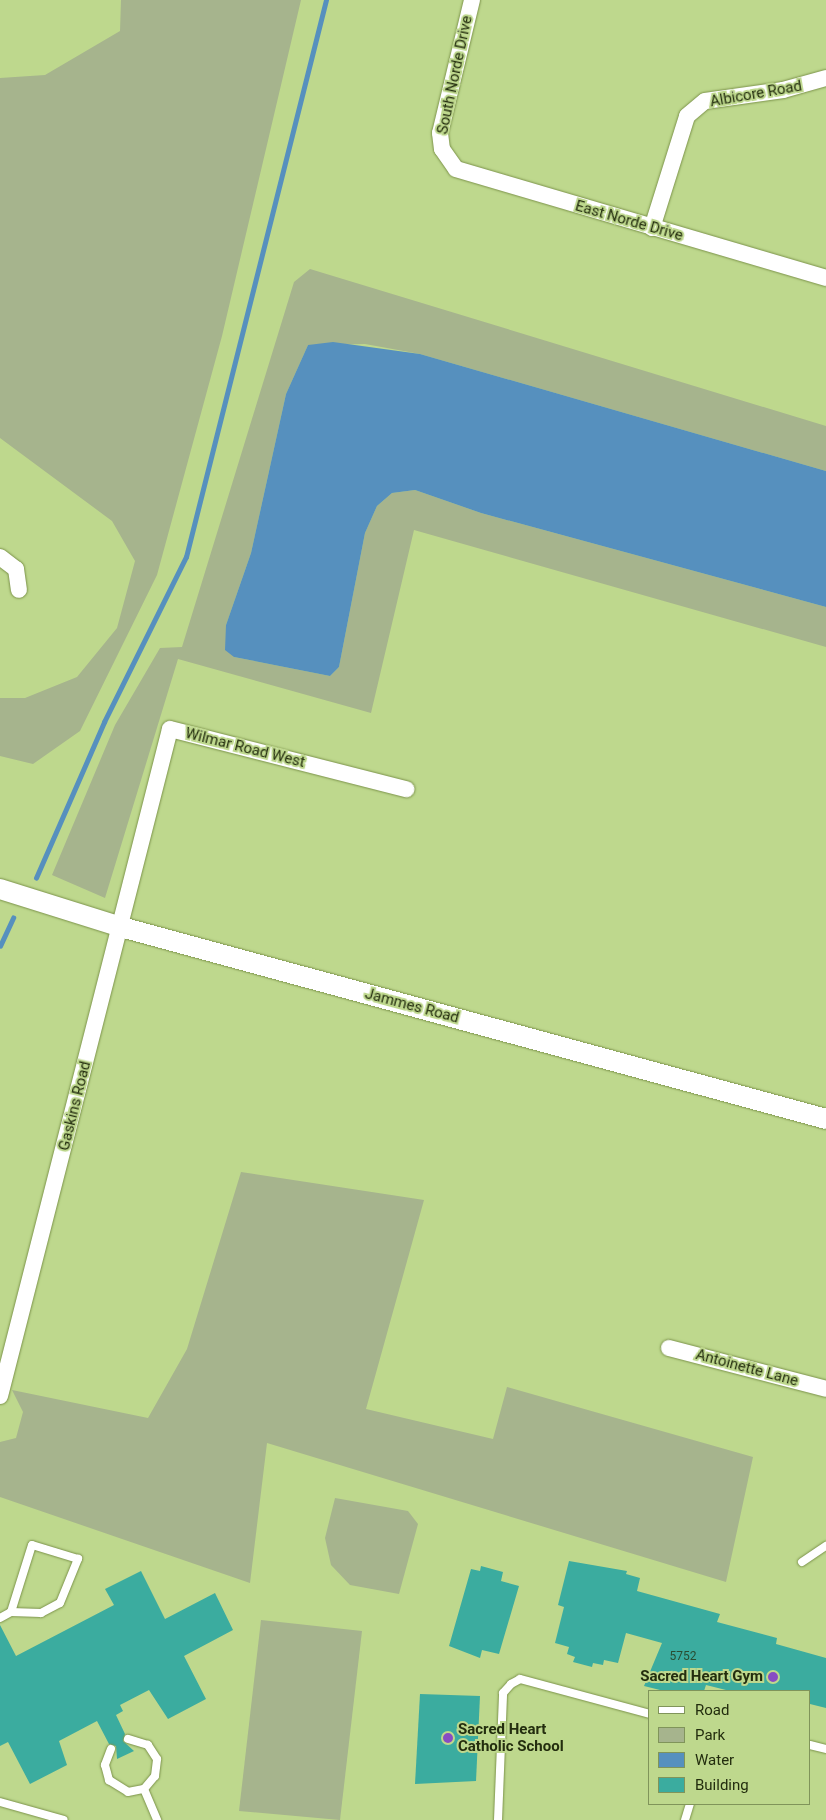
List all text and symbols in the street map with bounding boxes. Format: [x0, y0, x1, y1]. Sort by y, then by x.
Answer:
street label: South Norde Drive [434, 14, 476, 136]
street label: Albicore Road [709, 77, 803, 111]
street label: East Norde Drive [573, 197, 685, 245]
street label: Wilmar Road West [183, 724, 307, 772]
street label: Jammes Road [363, 985, 461, 1027]
street label: Gaskins Road [55, 1059, 95, 1153]
street label: Antoinette Lane [694, 1346, 800, 1390]
house number: 5752 [670, 1650, 696, 1664]
place label: Sacred Heart Gym [640, 1668, 763, 1686]
marker: Sacred Heart Gym [767, 1671, 779, 1683]
legend [648, 1690, 811, 1805]
text: Road [695, 1701, 729, 1719]
place label: Sacred Heart Catholic School [458, 1720, 564, 1755]
text: Park [695, 1726, 725, 1744]
marker: Sacred Heart Catholic School [442, 1732, 454, 1744]
text: Water [695, 1751, 734, 1769]
text: Building [695, 1776, 749, 1794]

